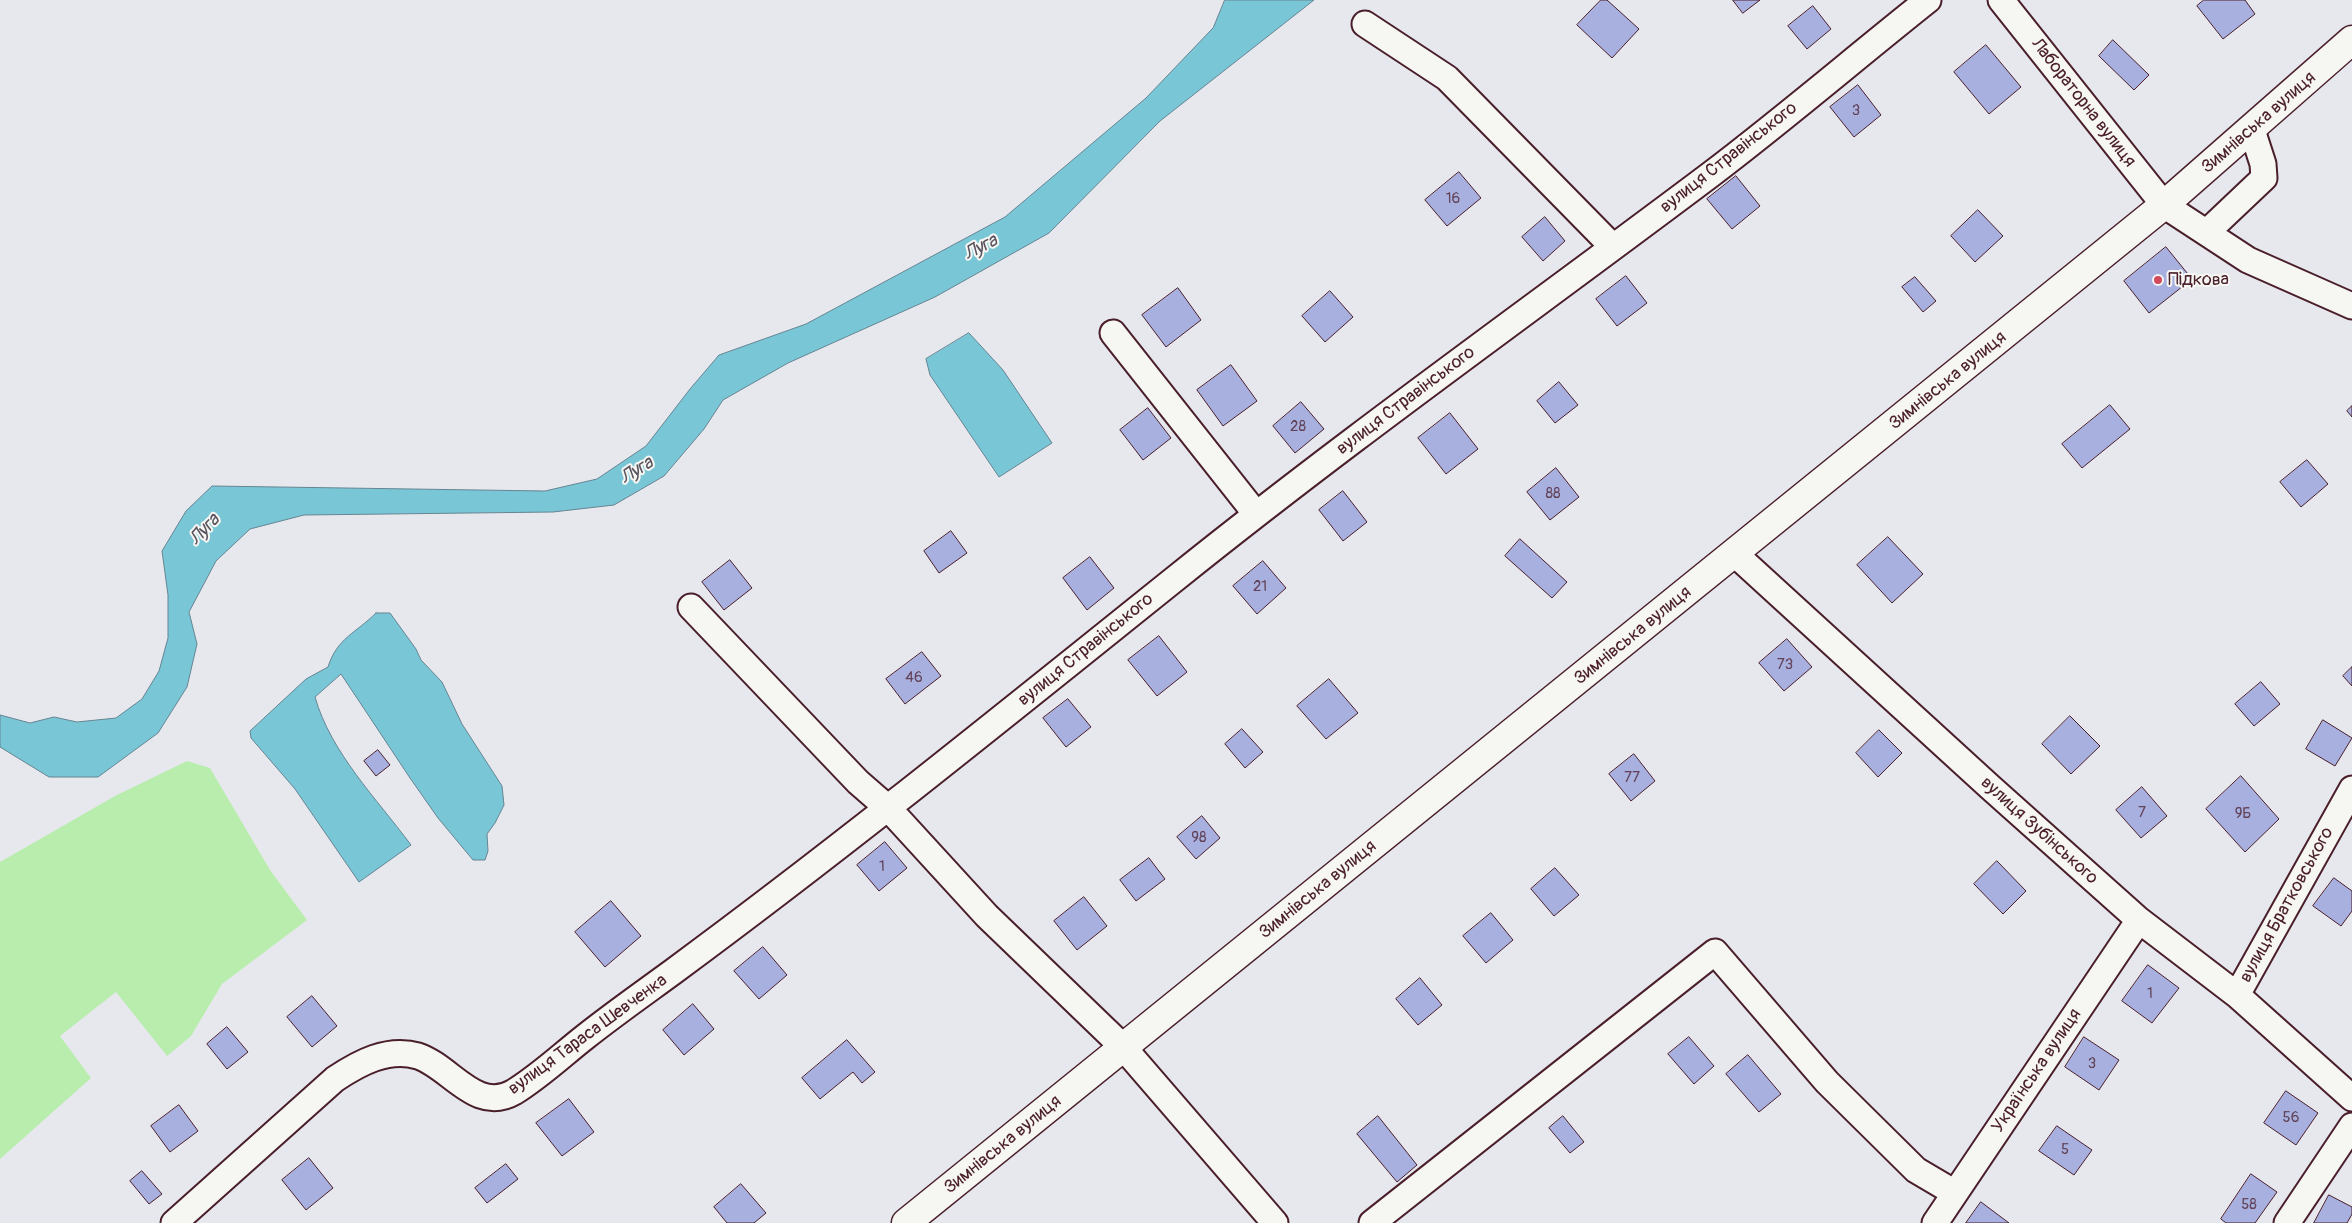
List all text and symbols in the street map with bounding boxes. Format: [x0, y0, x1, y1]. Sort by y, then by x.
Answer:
street label: Лабораторна вулиця [2026, 34, 2140, 172]
street label: Зимнівська вулиця [2197, 67, 2321, 179]
street label: вулиця Стравінського [1656, 98, 1802, 218]
house number: 3 [1852, 102, 1860, 120]
house number: 16 [1446, 190, 1460, 208]
water label: Луга [960, 230, 1002, 266]
place label: Підкова [2168, 269, 2229, 291]
marker: Підкова [2152, 274, 2164, 286]
street label: Зимнівська вулиця [1885, 327, 2011, 435]
street label: вулиця Стравінського [1332, 342, 1480, 460]
house number: 28 [1290, 418, 1306, 436]
water label: Луга [616, 452, 658, 490]
house number: 88 [1545, 485, 1561, 503]
water label: Луга [185, 509, 225, 551]
house number: 21 [1253, 578, 1267, 596]
street label: Зимнівська вулиця [1570, 582, 1696, 690]
street label: вулиця Стравінського [1014, 589, 1158, 711]
house number: 73 [1777, 656, 1793, 674]
house number: 46 [905, 669, 923, 687]
house number: 77 [1624, 769, 1640, 787]
street label: вулиця Зубінського [1976, 773, 2102, 889]
house number: 7 [2138, 804, 2146, 822]
house number: 9Б [2235, 805, 2251, 823]
street label: вулиця Братковського [2235, 824, 2339, 986]
house number: 98 [1191, 829, 1207, 847]
street label: Зимнівська вулиця [1255, 836, 1381, 944]
house number: 1 [879, 858, 885, 876]
street label: вулиця Тараса Шевченка [504, 970, 672, 1100]
house number: 1 [2147, 985, 2153, 1003]
street label: Українська вулиця [1988, 1005, 2086, 1137]
house number: 3 [2088, 1055, 2096, 1073]
street label: Зимнівська вулиця [940, 1091, 1066, 1199]
house number: 56 [2283, 1109, 2299, 1127]
house number: 5 [2061, 1141, 2069, 1159]
house number: 58 [2241, 1196, 2257, 1214]

